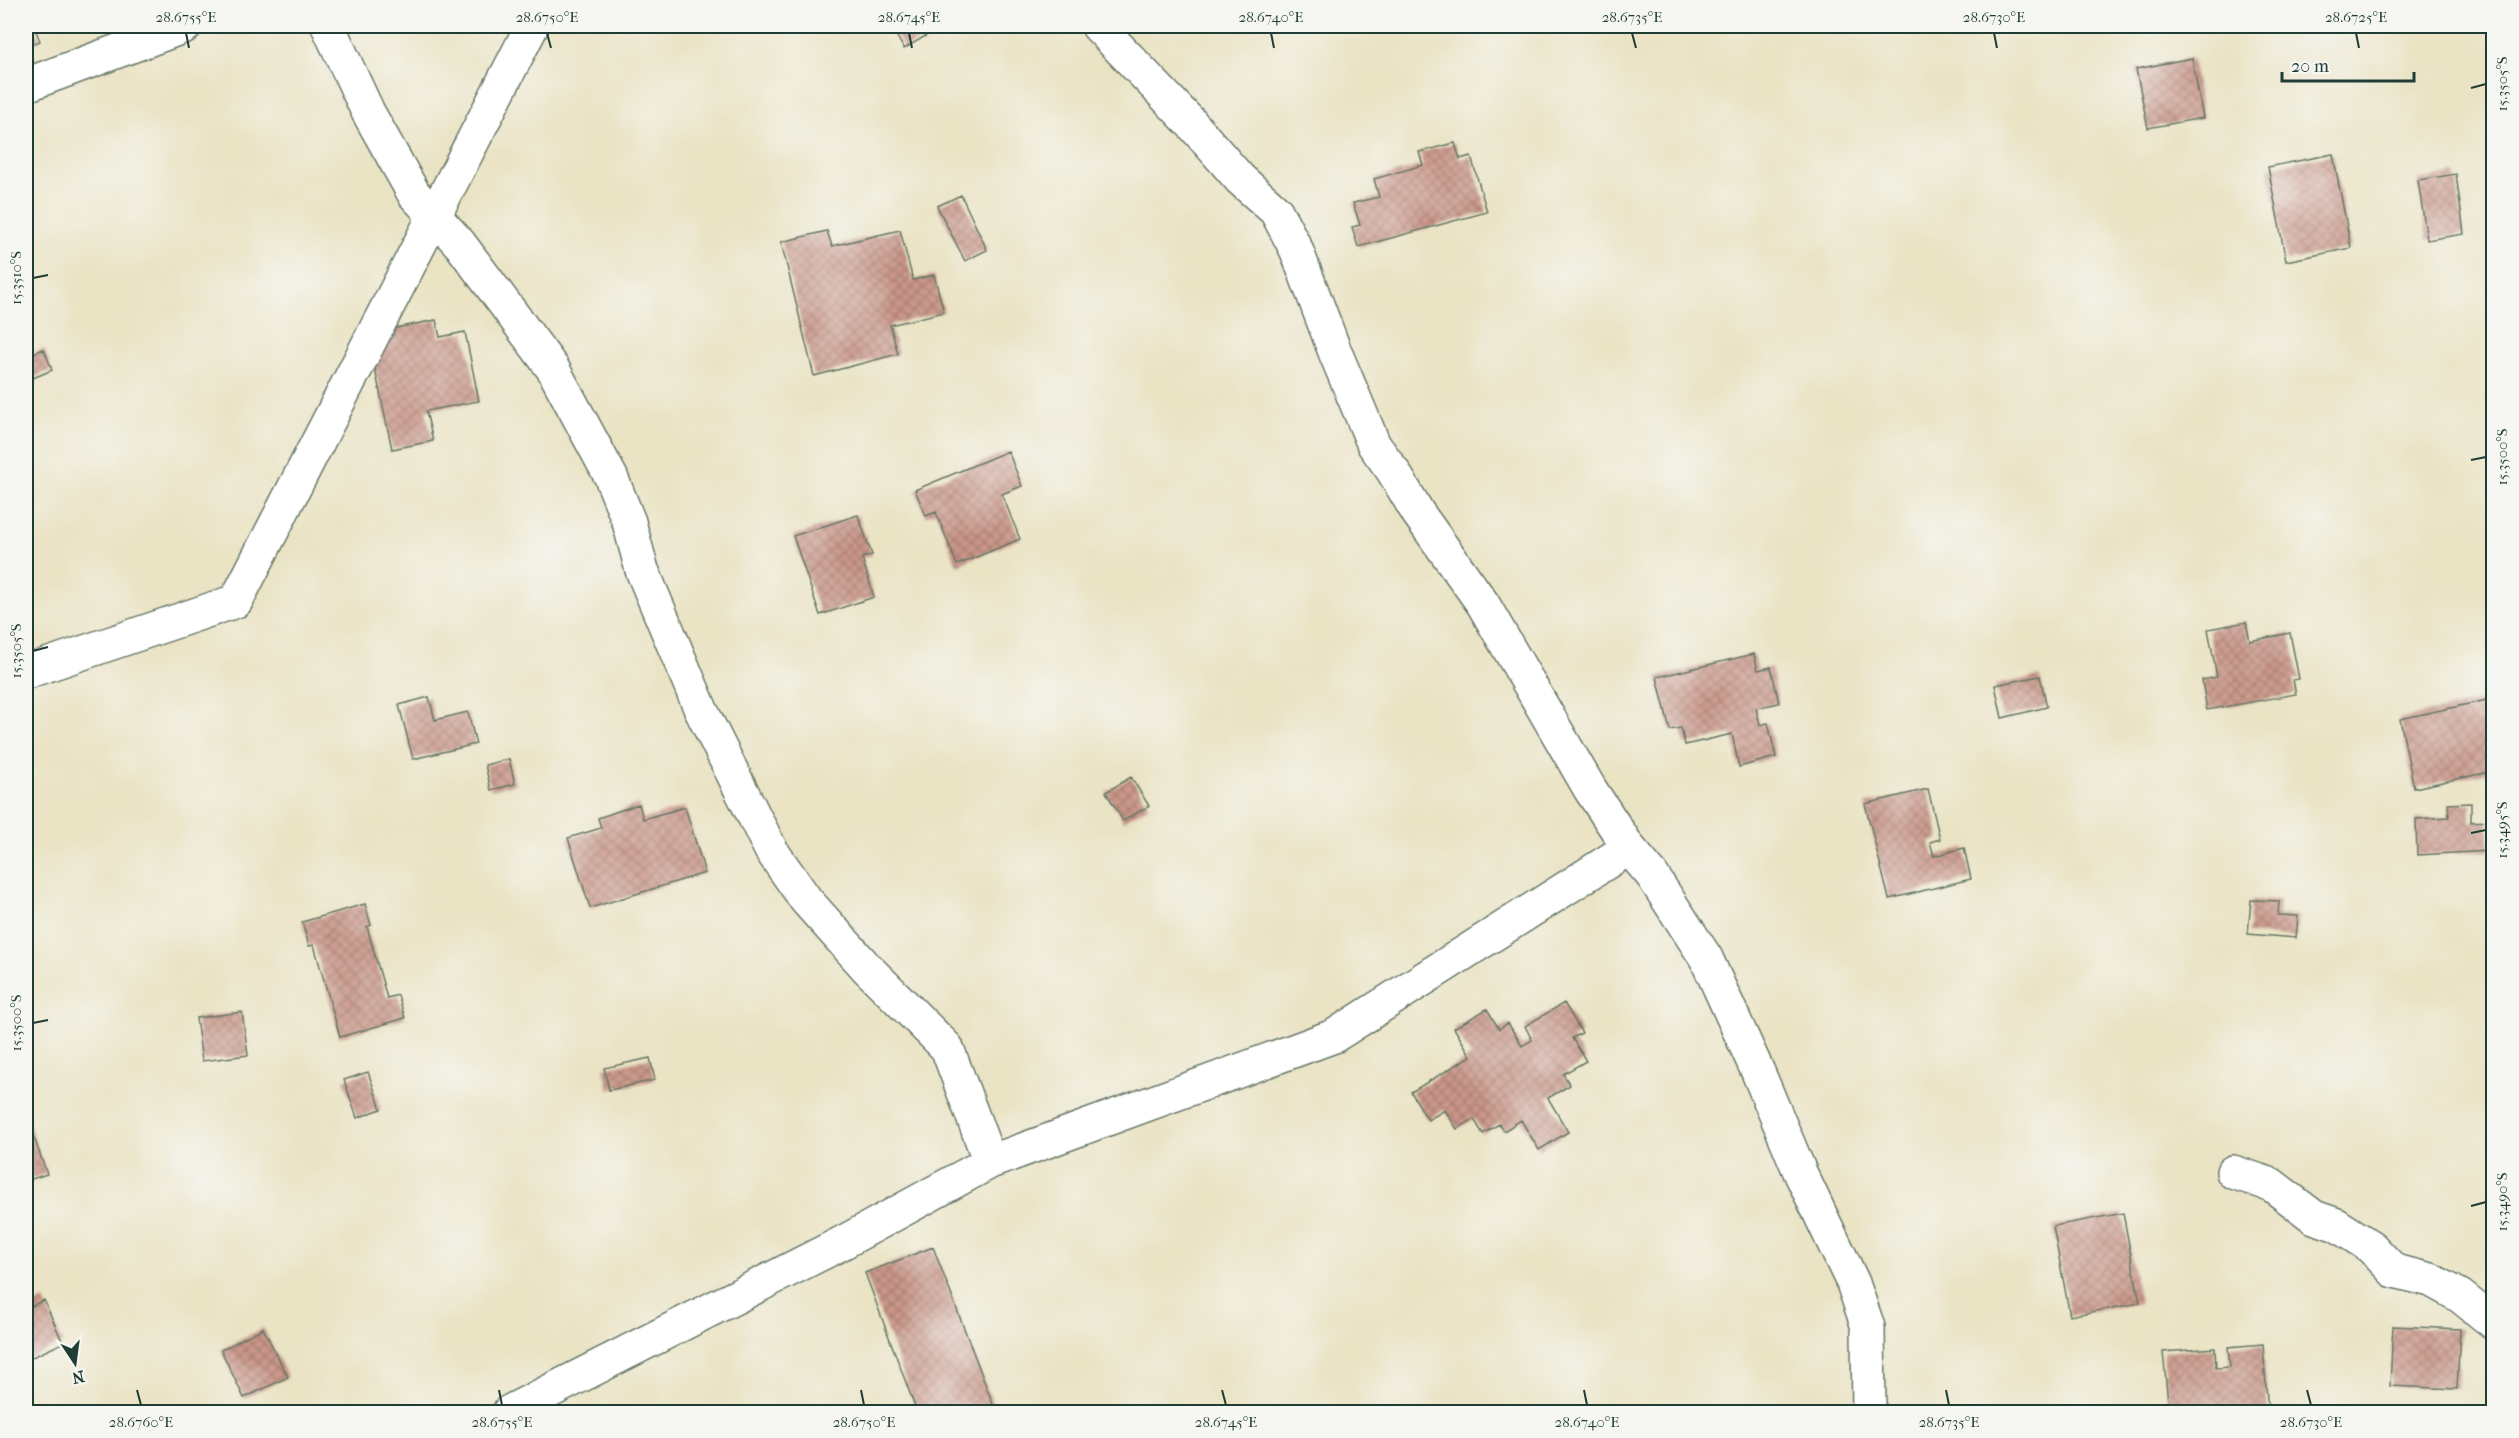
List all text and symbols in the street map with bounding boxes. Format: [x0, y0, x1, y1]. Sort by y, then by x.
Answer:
text: 28.6755°E [156, 8, 216, 26]
text: 28.6750°E [516, 8, 578, 26]
text: 28.6745°E [878, 8, 940, 26]
text: 28.6740°E [1239, 8, 1303, 26]
text: 28.6735°E [1602, 8, 1662, 26]
text: 28.6730°E [1963, 8, 2025, 26]
text: 28.6725°E [2325, 8, 2387, 26]
scale bar [2282, 45, 2414, 83]
text: 20 m [2291, 56, 2329, 77]
text: 15.3505°S [2493, 56, 2511, 112]
text: 15.3510°S [7, 251, 25, 305]
text: 15.3500°S [2493, 428, 2511, 486]
text: 15.3505°S [7, 623, 25, 679]
text: 15.3495°S [2493, 801, 2511, 859]
text: 15.3500°S [7, 994, 25, 1052]
text: 15.3490°S [2493, 1172, 2511, 1232]
north arrow [45, 1333, 105, 1393]
text: N [69, 1367, 86, 1388]
text: 28.6760°E [109, 1413, 173, 1431]
text: 28.6755°E [472, 1413, 532, 1431]
text: 28.6750°E [833, 1413, 895, 1431]
text: 28.6745°E [1195, 1413, 1257, 1431]
text: 28.6740°E [1555, 1413, 1619, 1431]
text: 28.6735°E [1919, 1413, 1979, 1431]
text: 28.6730°E [2280, 1413, 2342, 1431]

